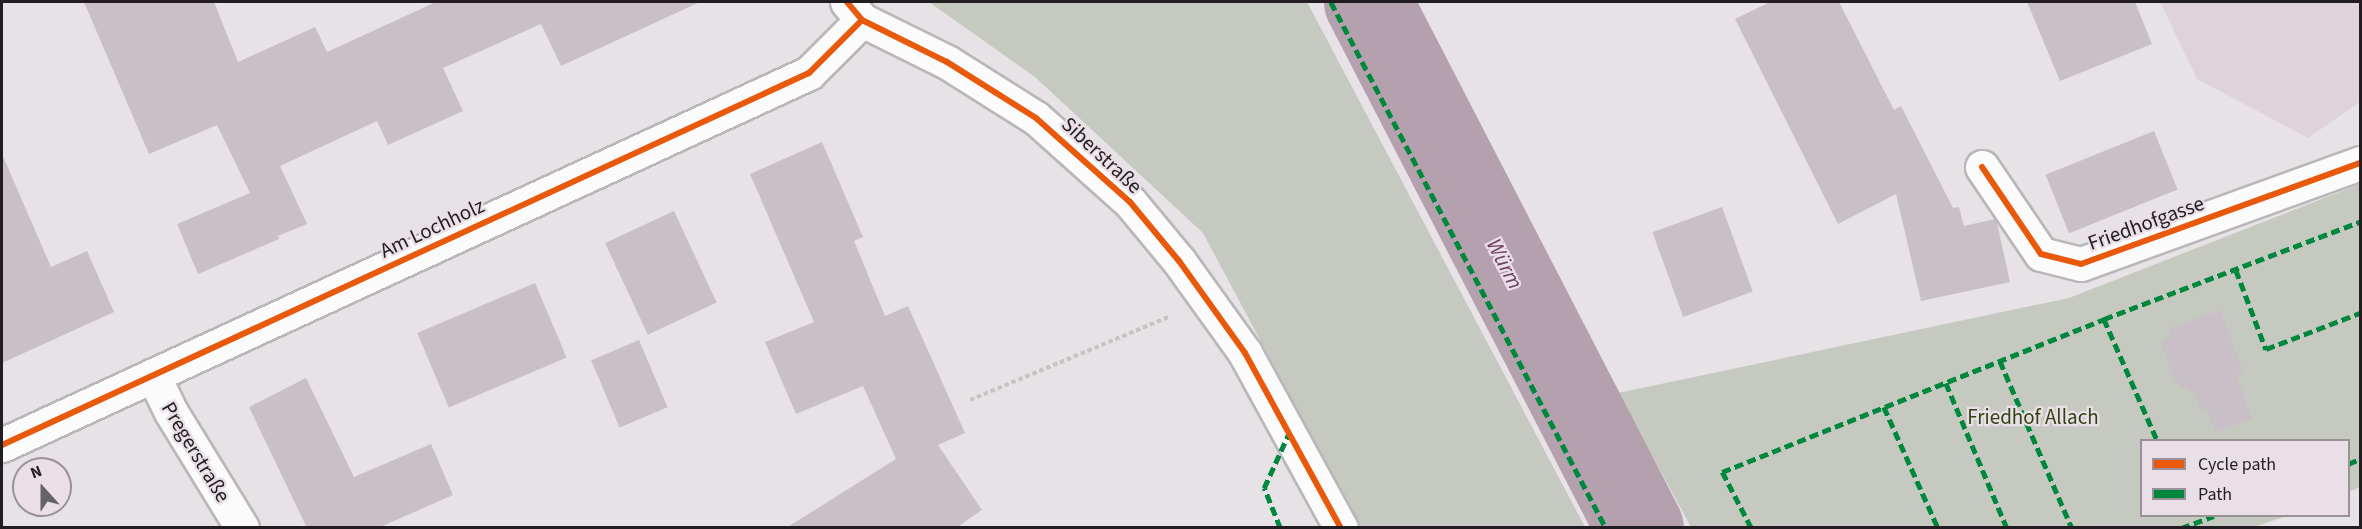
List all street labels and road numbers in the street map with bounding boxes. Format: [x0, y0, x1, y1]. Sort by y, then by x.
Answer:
street label: Siberstraße [1056, 111, 1148, 199]
street label: Friedhofgasse [2084, 190, 2208, 256]
street label: Am Lochholz [376, 193, 488, 263]
street label: Pregerstraße [156, 397, 236, 507]

